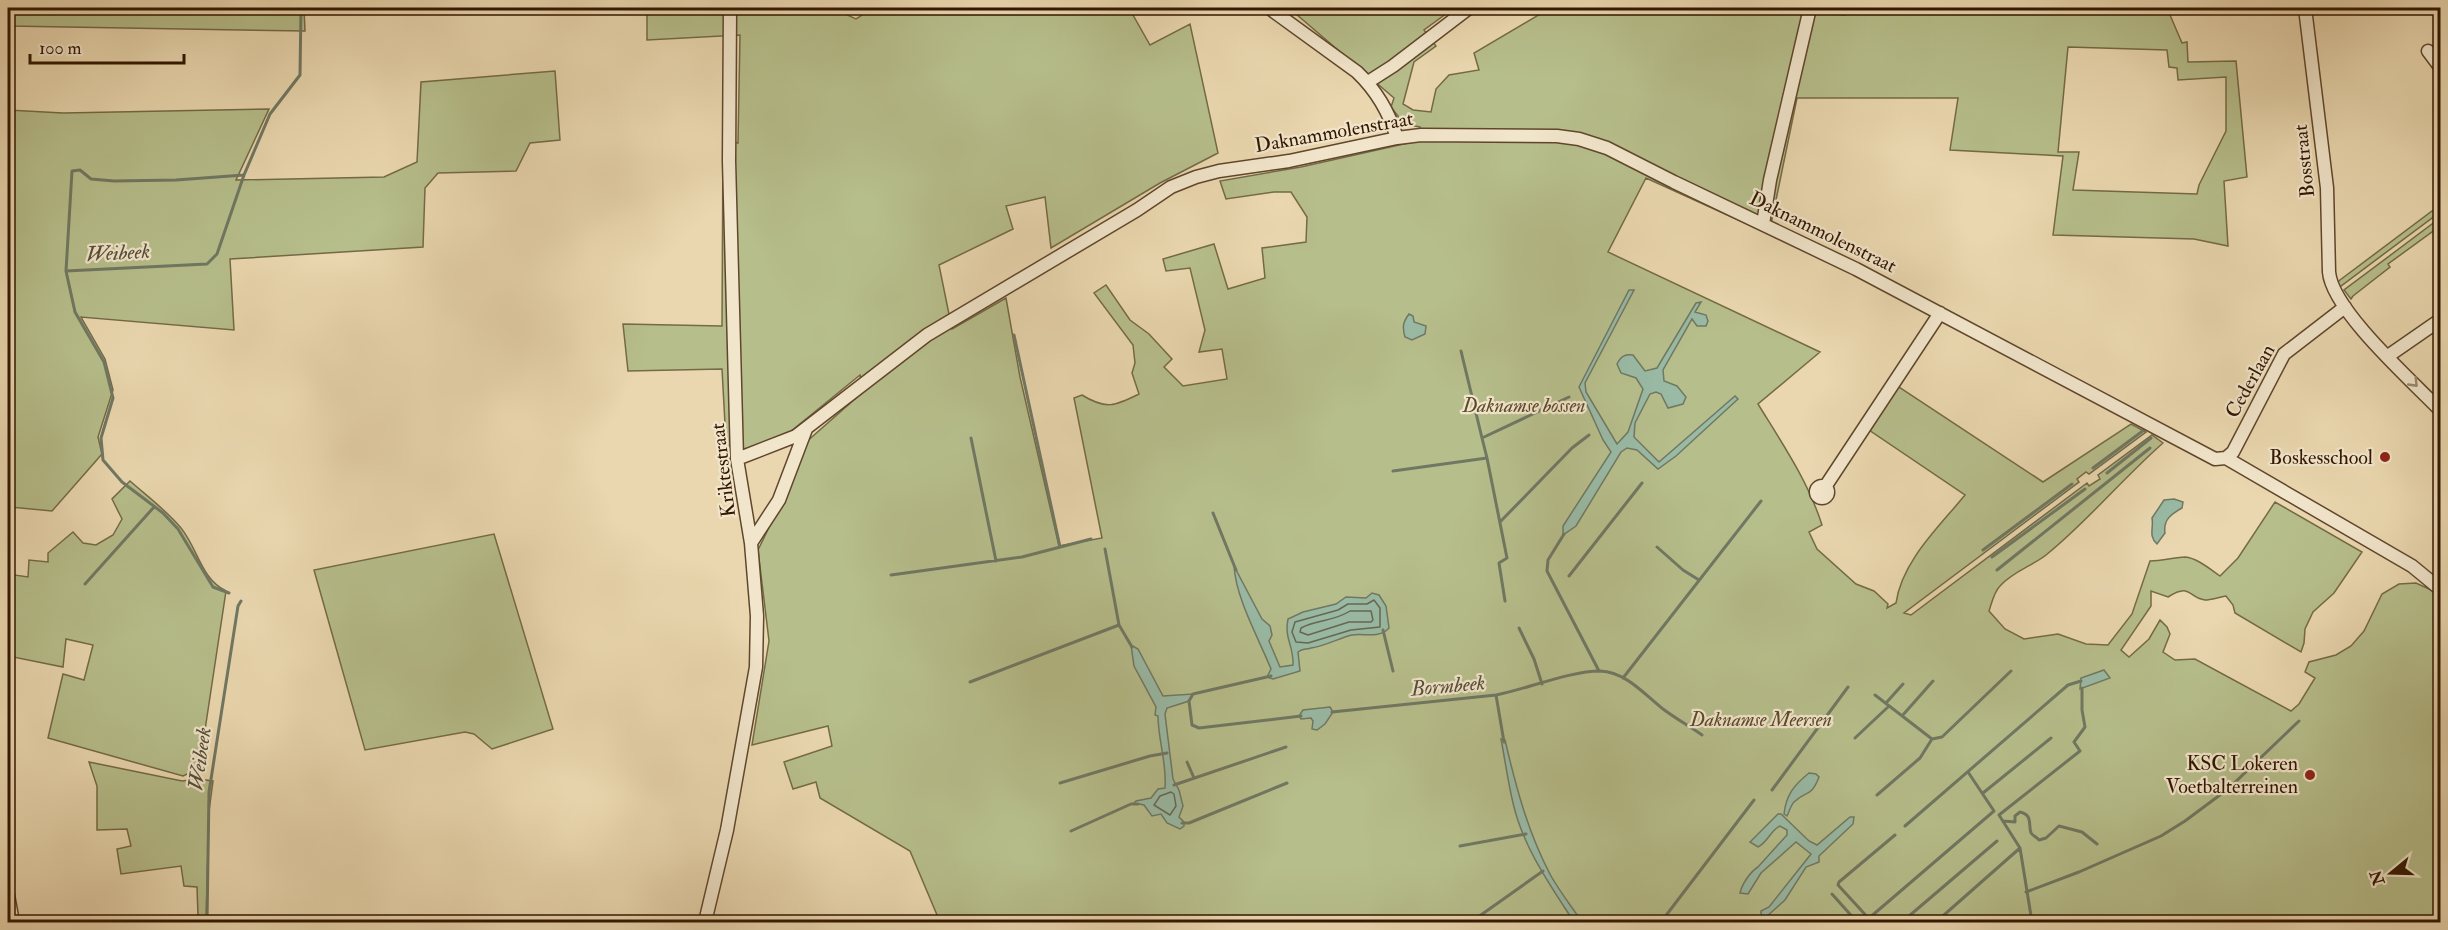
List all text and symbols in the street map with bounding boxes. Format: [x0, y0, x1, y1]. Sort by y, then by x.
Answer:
scale bar [30, 27, 184, 65]
text: 100 m [39, 37, 82, 60]
street label: Daknammolenstraat [1253, 106, 1416, 158]
street label: Bosstraat [2288, 123, 2320, 199]
street label: Daknammolenstraat [1745, 186, 1901, 279]
water label: Weibeek [85, 238, 151, 268]
street label: Cederlaan [2220, 340, 2280, 422]
one-way arrow [2407, 376, 2418, 387]
park label: Daknamse bossen [1461, 393, 1586, 418]
street label: Kriktestraat [705, 421, 741, 519]
place label: Boskesschool [2269, 445, 2373, 470]
marker: Boskesschool [2378, 450, 2392, 464]
water label: Bormbeek [1409, 669, 1486, 703]
park label: Daknamse Meersen [1689, 707, 1832, 732]
water label: Weibeek [182, 725, 218, 793]
place label: KSC Lokeren Voetbalterreinen [2166, 751, 2298, 799]
marker: KSC Lokeren Voetbalterreinen [2303, 768, 2317, 782]
north arrow [2361, 843, 2421, 903]
text: N [2366, 867, 2390, 889]

